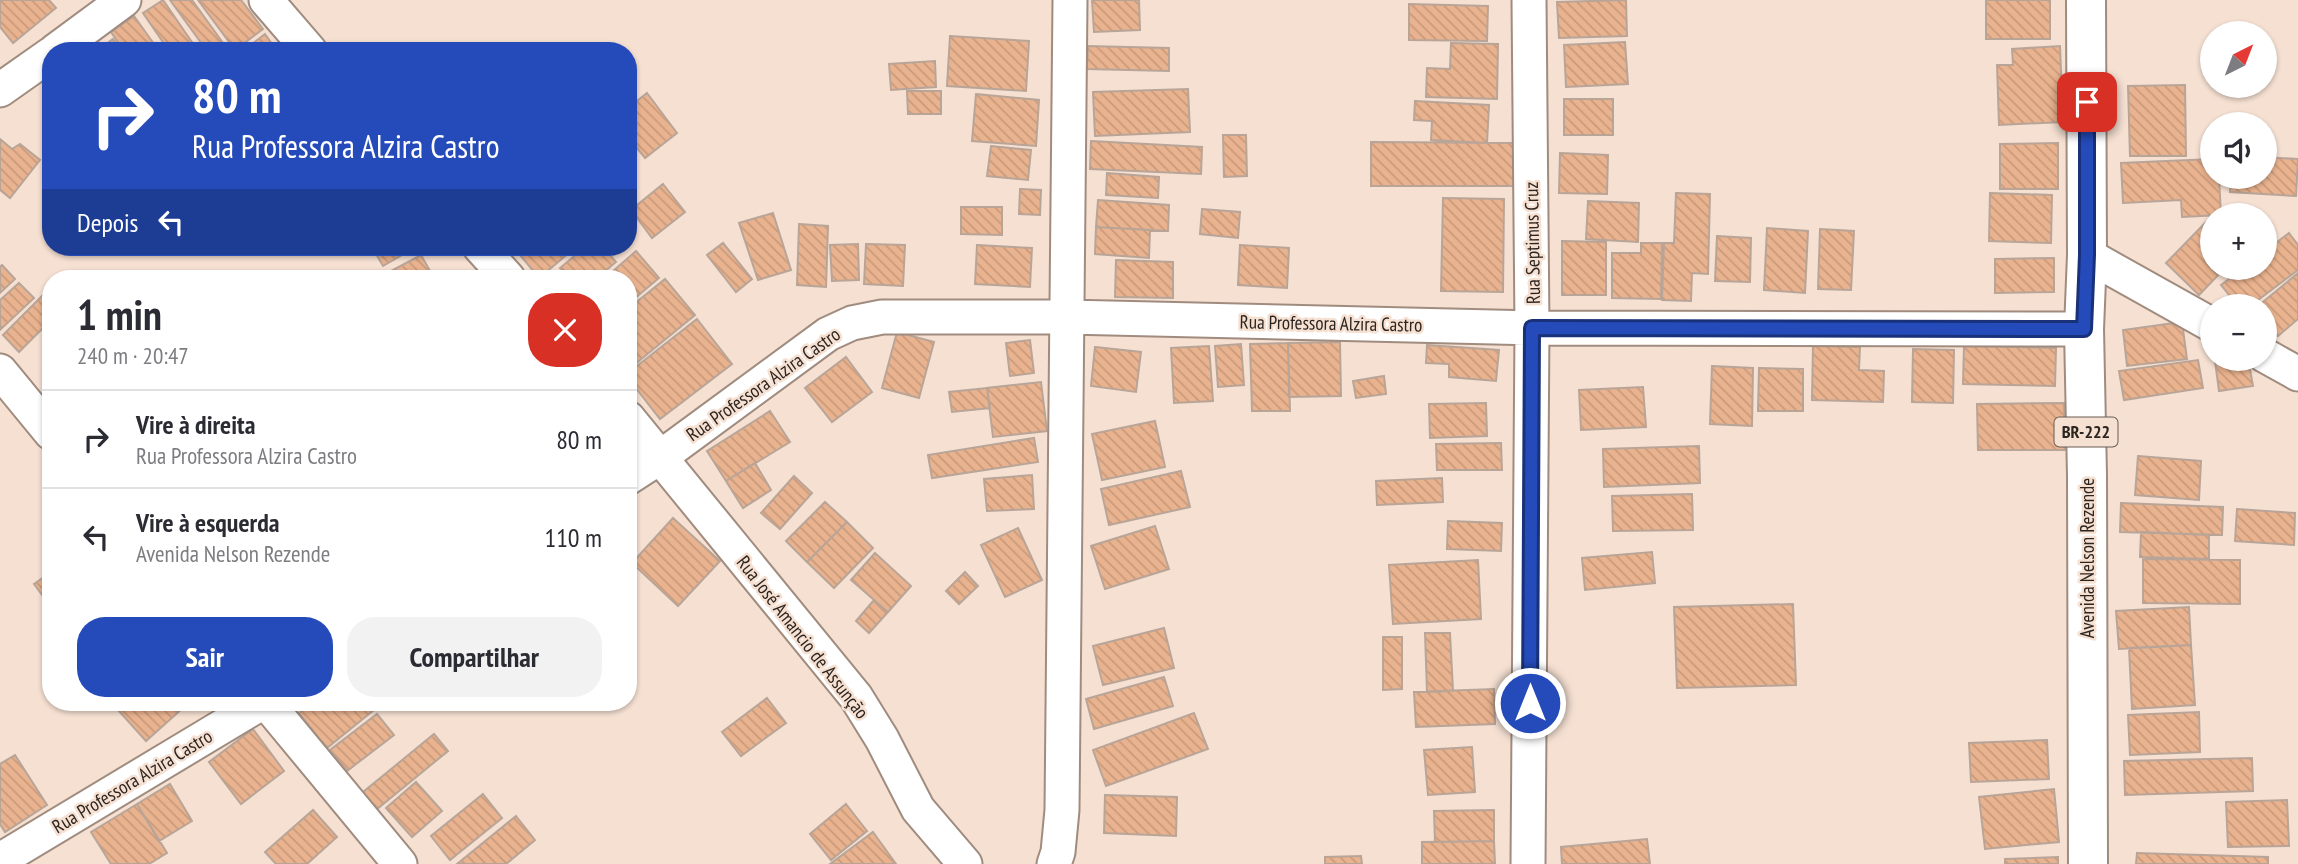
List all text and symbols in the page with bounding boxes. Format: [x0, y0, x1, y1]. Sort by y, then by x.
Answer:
north arrow [2200, 21, 2277, 98]
map controls [2200, 21, 2277, 371]
text: 80 m [192, 63, 281, 127]
icon: right [77, 70, 168, 161]
pin [2057, 72, 2117, 132]
icon: arrive [2068, 83, 2106, 121]
button: sound [2200, 112, 2277, 189]
text: Rua Professora Alzira Castro [192, 125, 499, 167]
street label: Rua Septimus Cruz [1519, 181, 1545, 304]
icon: left [152, 203, 190, 241]
button: + [2200, 203, 2277, 280]
text: Depois [77, 206, 138, 239]
text: 1 min [77, 287, 162, 342]
button: close [528, 293, 602, 367]
button: − [2200, 294, 2277, 371]
street label: Rua Professora Alzira Castro [1240, 309, 1422, 337]
street label: Rua Professora Alzira Castro [681, 322, 845, 446]
text: 240 m · 20:47 [77, 341, 189, 370]
text: Vire à direita [136, 408, 255, 441]
road number: BR-222 [2054, 418, 2118, 446]
icon: right [77, 420, 115, 458]
text: 80 m [556, 423, 602, 456]
text: Rua Professora Alzira Castro [136, 441, 357, 470]
street label: Avenida Nelson Rezende [2075, 478, 2099, 638]
text: Vire à esquerda [136, 506, 279, 539]
icon: left [77, 518, 115, 556]
text: 110 m [544, 521, 602, 554]
text: Avenida Nelson Rezende [136, 539, 330, 568]
street label: Rua José Amancio de Assunção [732, 551, 874, 723]
button: Sair [77, 617, 333, 697]
button: Compartilhar [347, 617, 602, 697]
position arrow [1493, 666, 1567, 740]
street label: Rua Professora Alzira Castro [48, 724, 216, 838]

